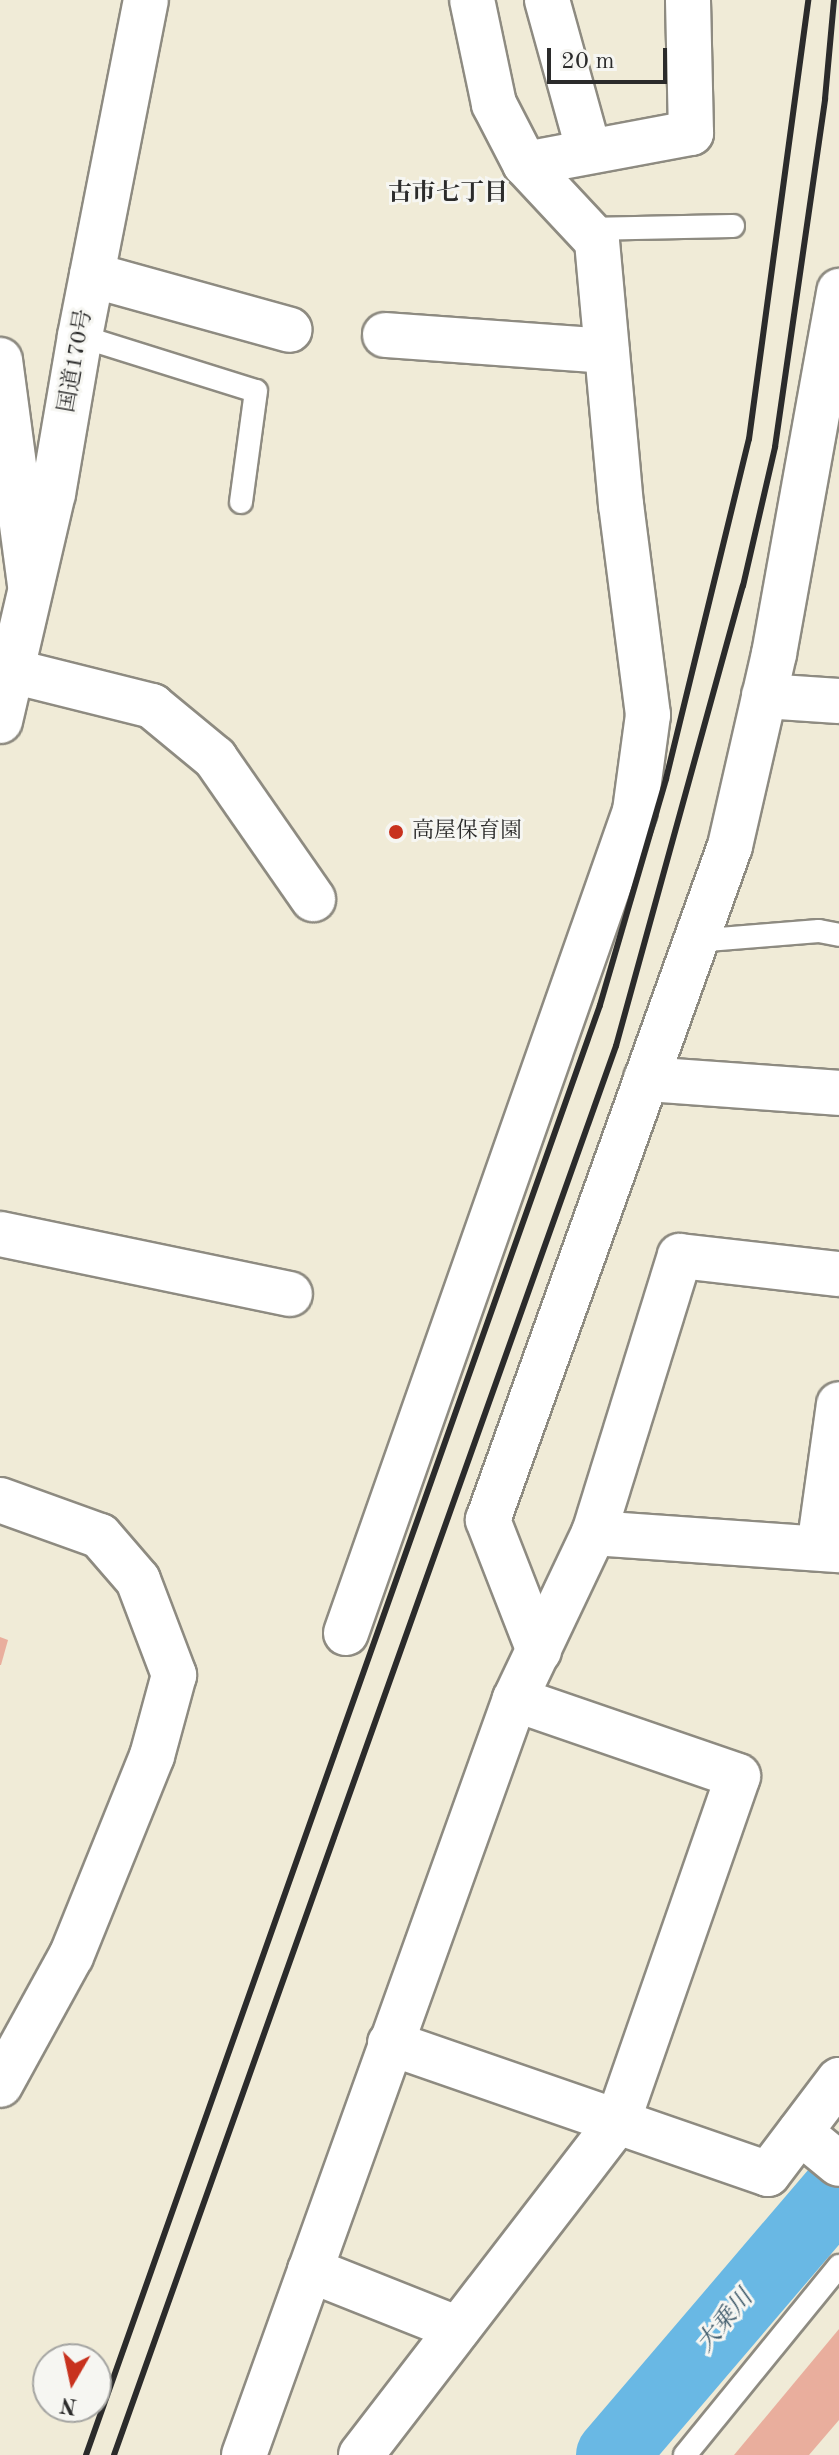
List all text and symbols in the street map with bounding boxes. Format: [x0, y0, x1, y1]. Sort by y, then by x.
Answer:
scale bar [551, 32, 671, 82]
text: 20 m [561, 50, 615, 74]
district label: 古市七丁目 [388, 181, 508, 209]
street label: 国道170号 [54, 307, 98, 415]
place label: 高屋保育園 [412, 819, 522, 845]
marker: 高屋保育園 [387, 823, 405, 841]
water label: 大乗川 [692, 2285, 760, 2359]
north arrow [32, 2343, 112, 2423]
text: N [59, 2393, 79, 2417]

